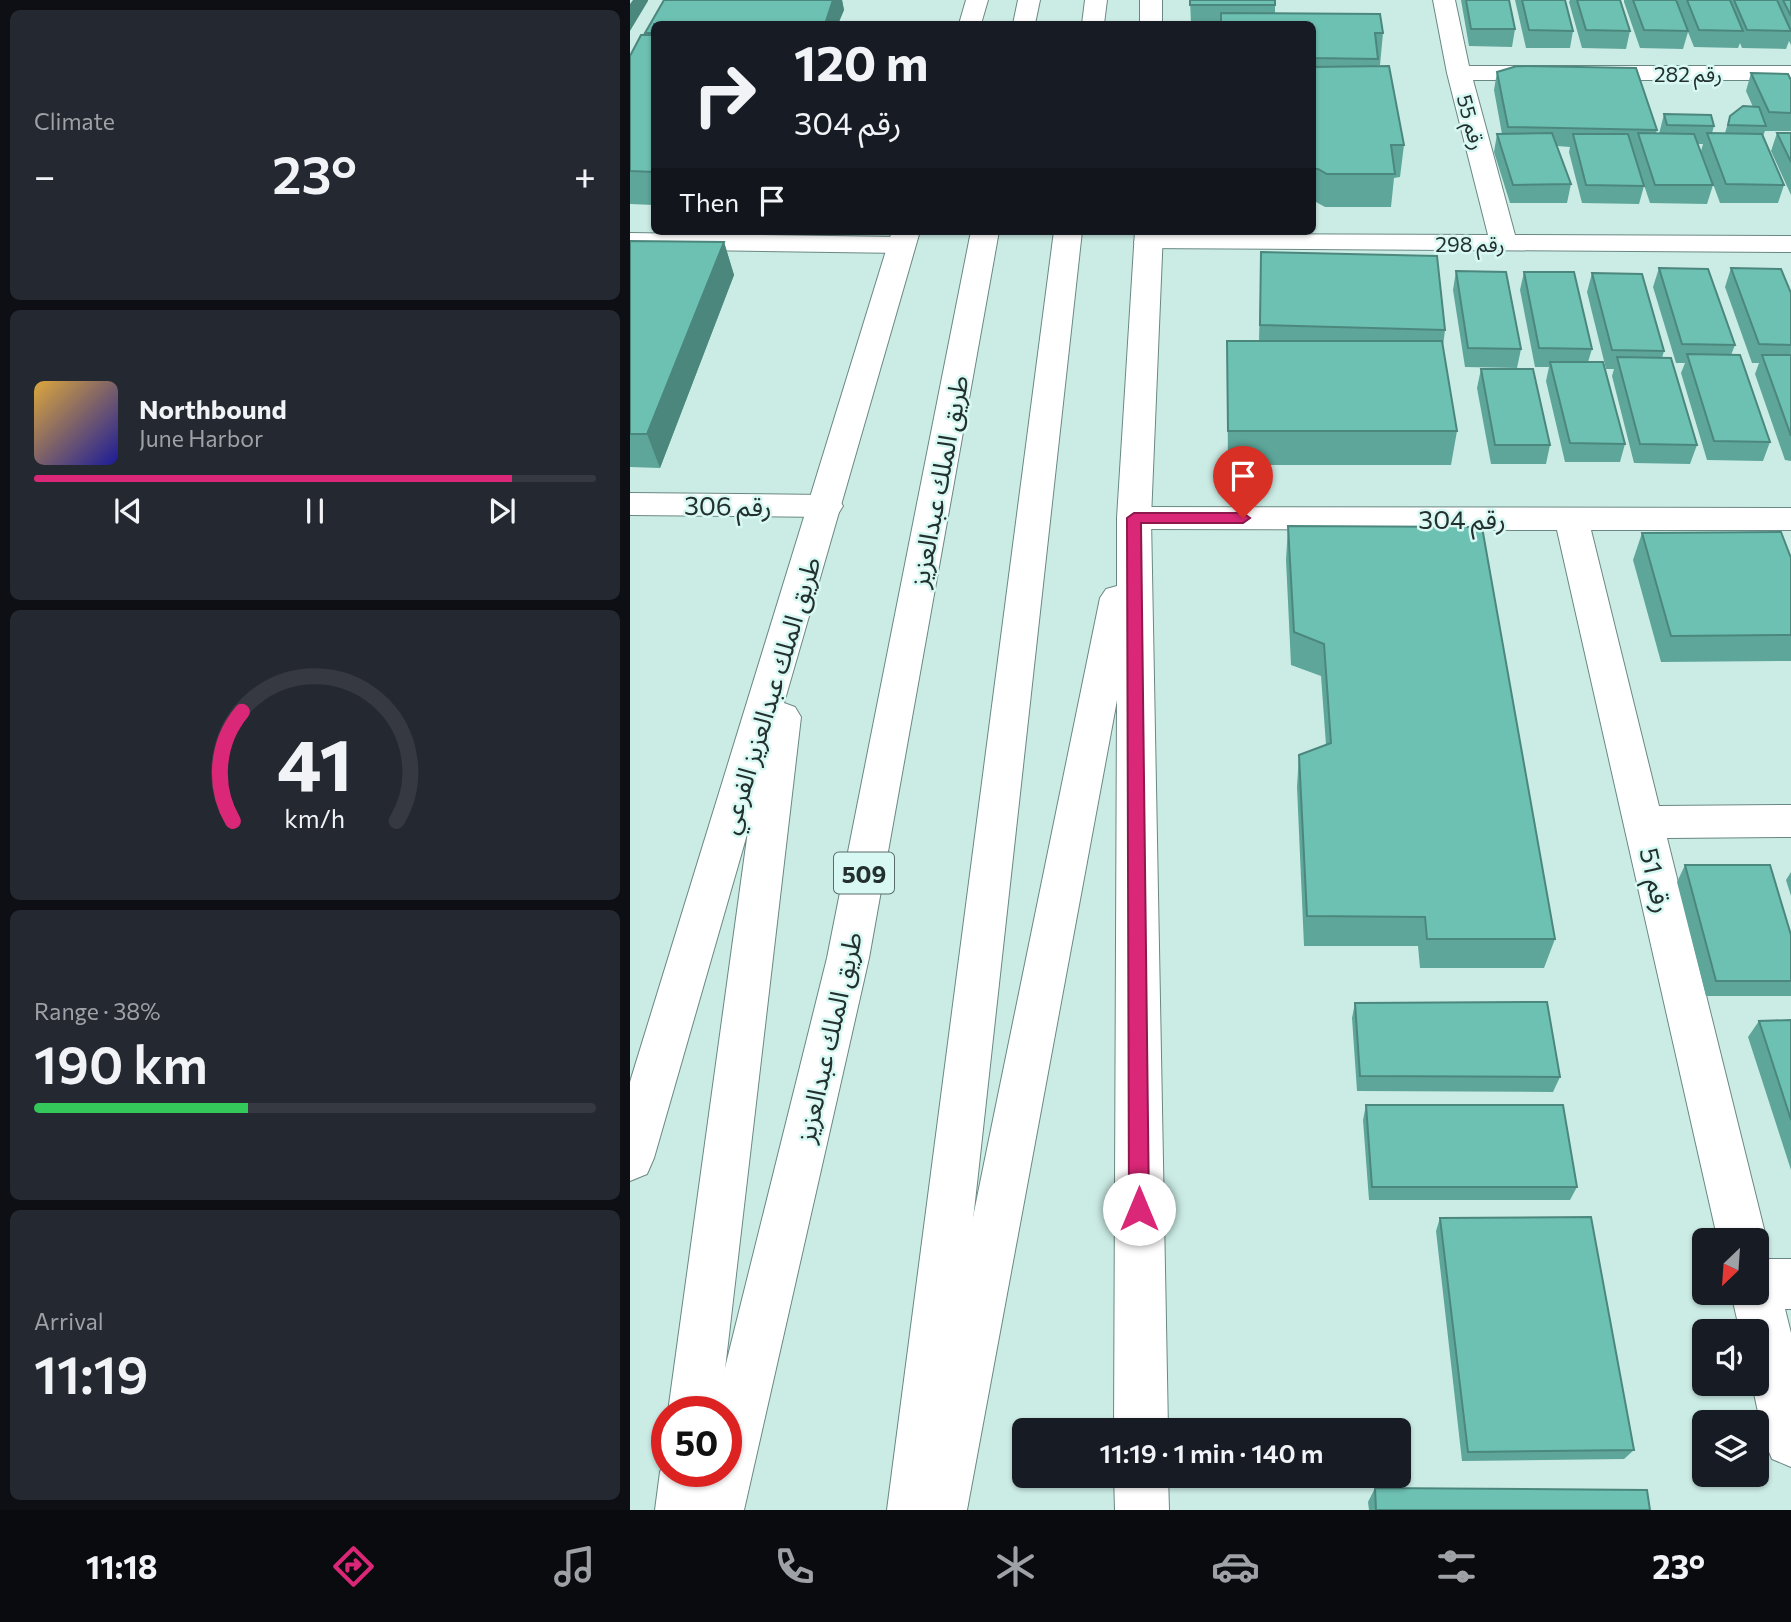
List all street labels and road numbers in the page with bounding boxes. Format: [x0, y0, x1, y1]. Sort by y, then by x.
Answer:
street label: رقم 282 [1654, 61, 1722, 90]
street label: رقم 55 [1449, 92, 1491, 154]
street label: رقم 298 [1435, 231, 1505, 260]
street label: طريق الملك عبدالعزيز [902, 372, 976, 591]
street label: رقم 306 [684, 489, 772, 527]
street label: رقم 304 [1418, 503, 1506, 540]
street label: طريق الملك عبدالعزيز الفرعي [712, 553, 832, 839]
street label: رقم 51 [1629, 844, 1680, 917]
road number: 509 [834, 852, 894, 894]
street label: طريق الملك عبدالعزيز [788, 929, 869, 1147]

